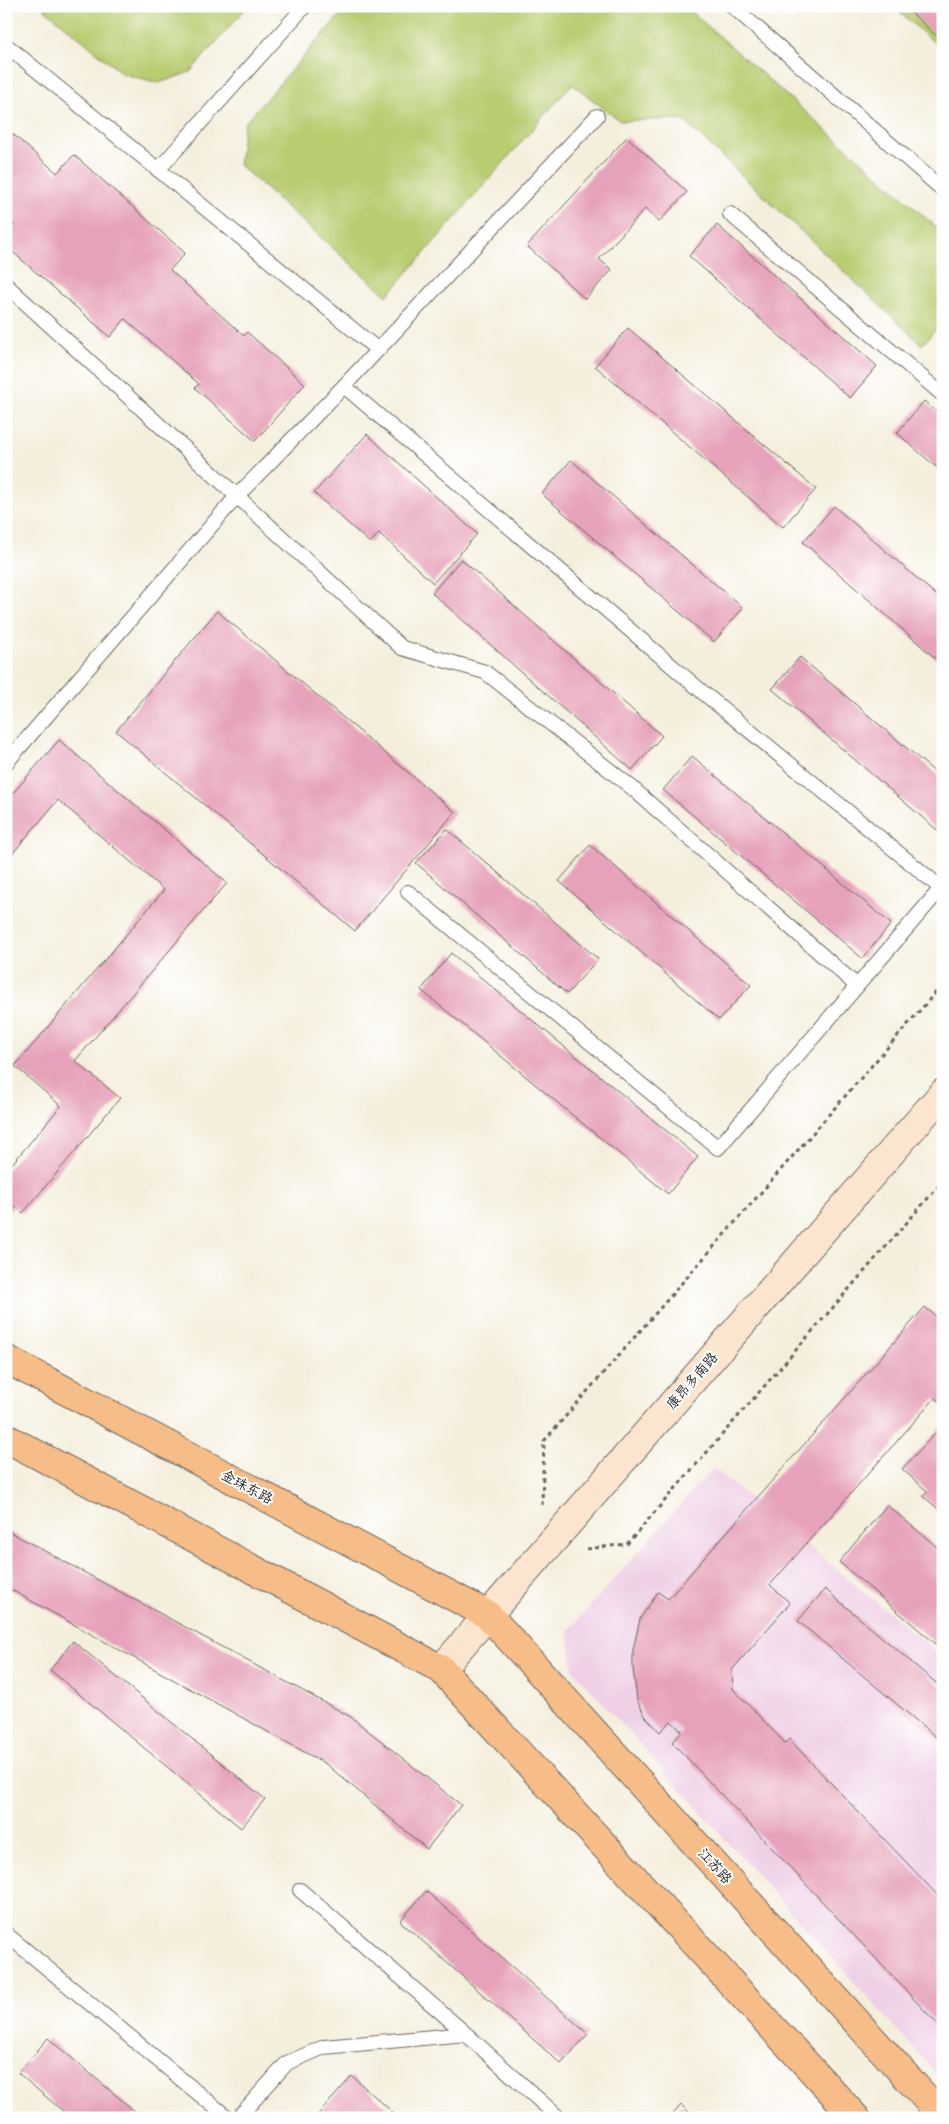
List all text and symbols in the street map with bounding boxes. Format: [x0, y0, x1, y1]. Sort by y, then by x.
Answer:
street label: 康昂多南路 [663, 1349, 721, 1413]
street label: 金珠东路 [218, 1466, 276, 1508]
street label: 江苏路 [695, 1845, 735, 1887]

